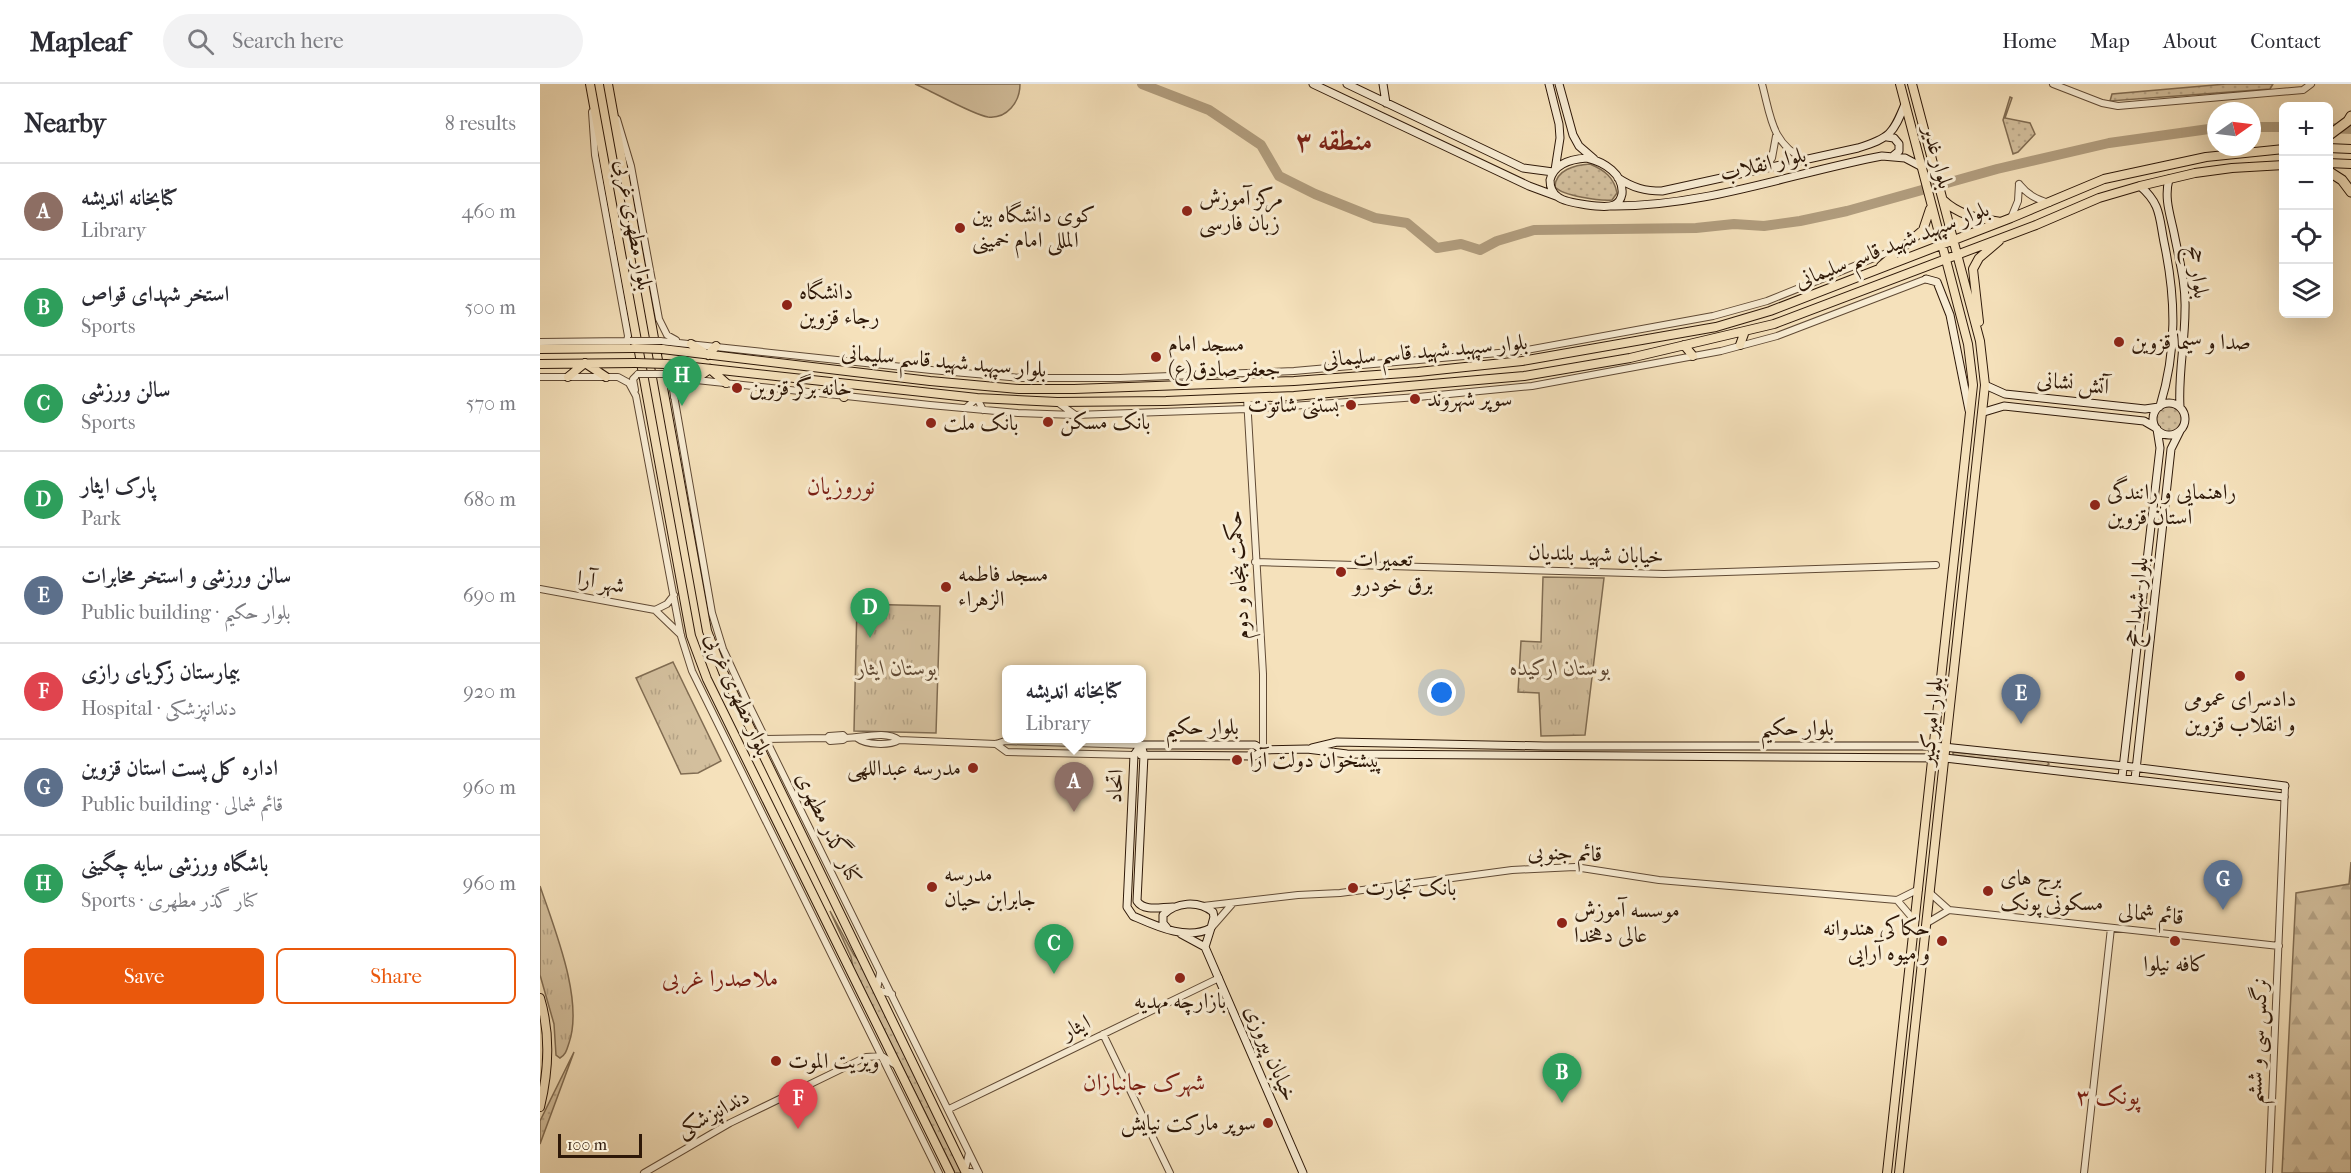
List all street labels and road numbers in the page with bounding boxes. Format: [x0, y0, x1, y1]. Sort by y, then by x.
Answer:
street label: بلوار غدیر [1917, 121, 1959, 191]
street label: بلوار انقلاب [1717, 141, 1809, 187]
street label: بلوار مطهری غربی [607, 158, 658, 293]
street label: بلوار سپهبد شهید قاسم سلیمانی [1791, 196, 1996, 302]
street label: بلوار حج [2175, 244, 2215, 301]
street label: بلوار سپهبد شهید قاسم سلیمانی [1321, 329, 1529, 381]
street label: بلوار سپهبد شهید قاسم سلیمانی [840, 339, 1048, 391]
street label: آتش نشانی [2035, 365, 2113, 402]
street label: حکمت پنجاه و دوم [1221, 509, 1261, 641]
street label: خیابان شهید بلندیان [1528, 539, 1664, 570]
street label: بلوار شهدا حج [2118, 555, 2160, 649]
street label: شهر آرا [575, 564, 627, 600]
street label: بلوار مطهری غربی [696, 628, 777, 761]
street label: بلوار امیرکبیر [1913, 675, 1949, 769]
street label: بلوار حکیم [1165, 714, 1239, 748]
street label: بلوار حکیم [1760, 715, 1834, 749]
street label: کنار گذر مطهری [790, 766, 870, 889]
street label: اتحاد [1101, 768, 1129, 804]
street label: قائم جنوبی [1527, 839, 1603, 873]
street label: قائم شمالی [2116, 898, 2185, 936]
street label: نرگس سی و ششم [2241, 977, 2281, 1105]
street label: خیابان پیروزی [1236, 1001, 1303, 1106]
street label: ایثار [1056, 1009, 1095, 1046]
street label: دندانپزشکی [672, 1083, 755, 1145]

